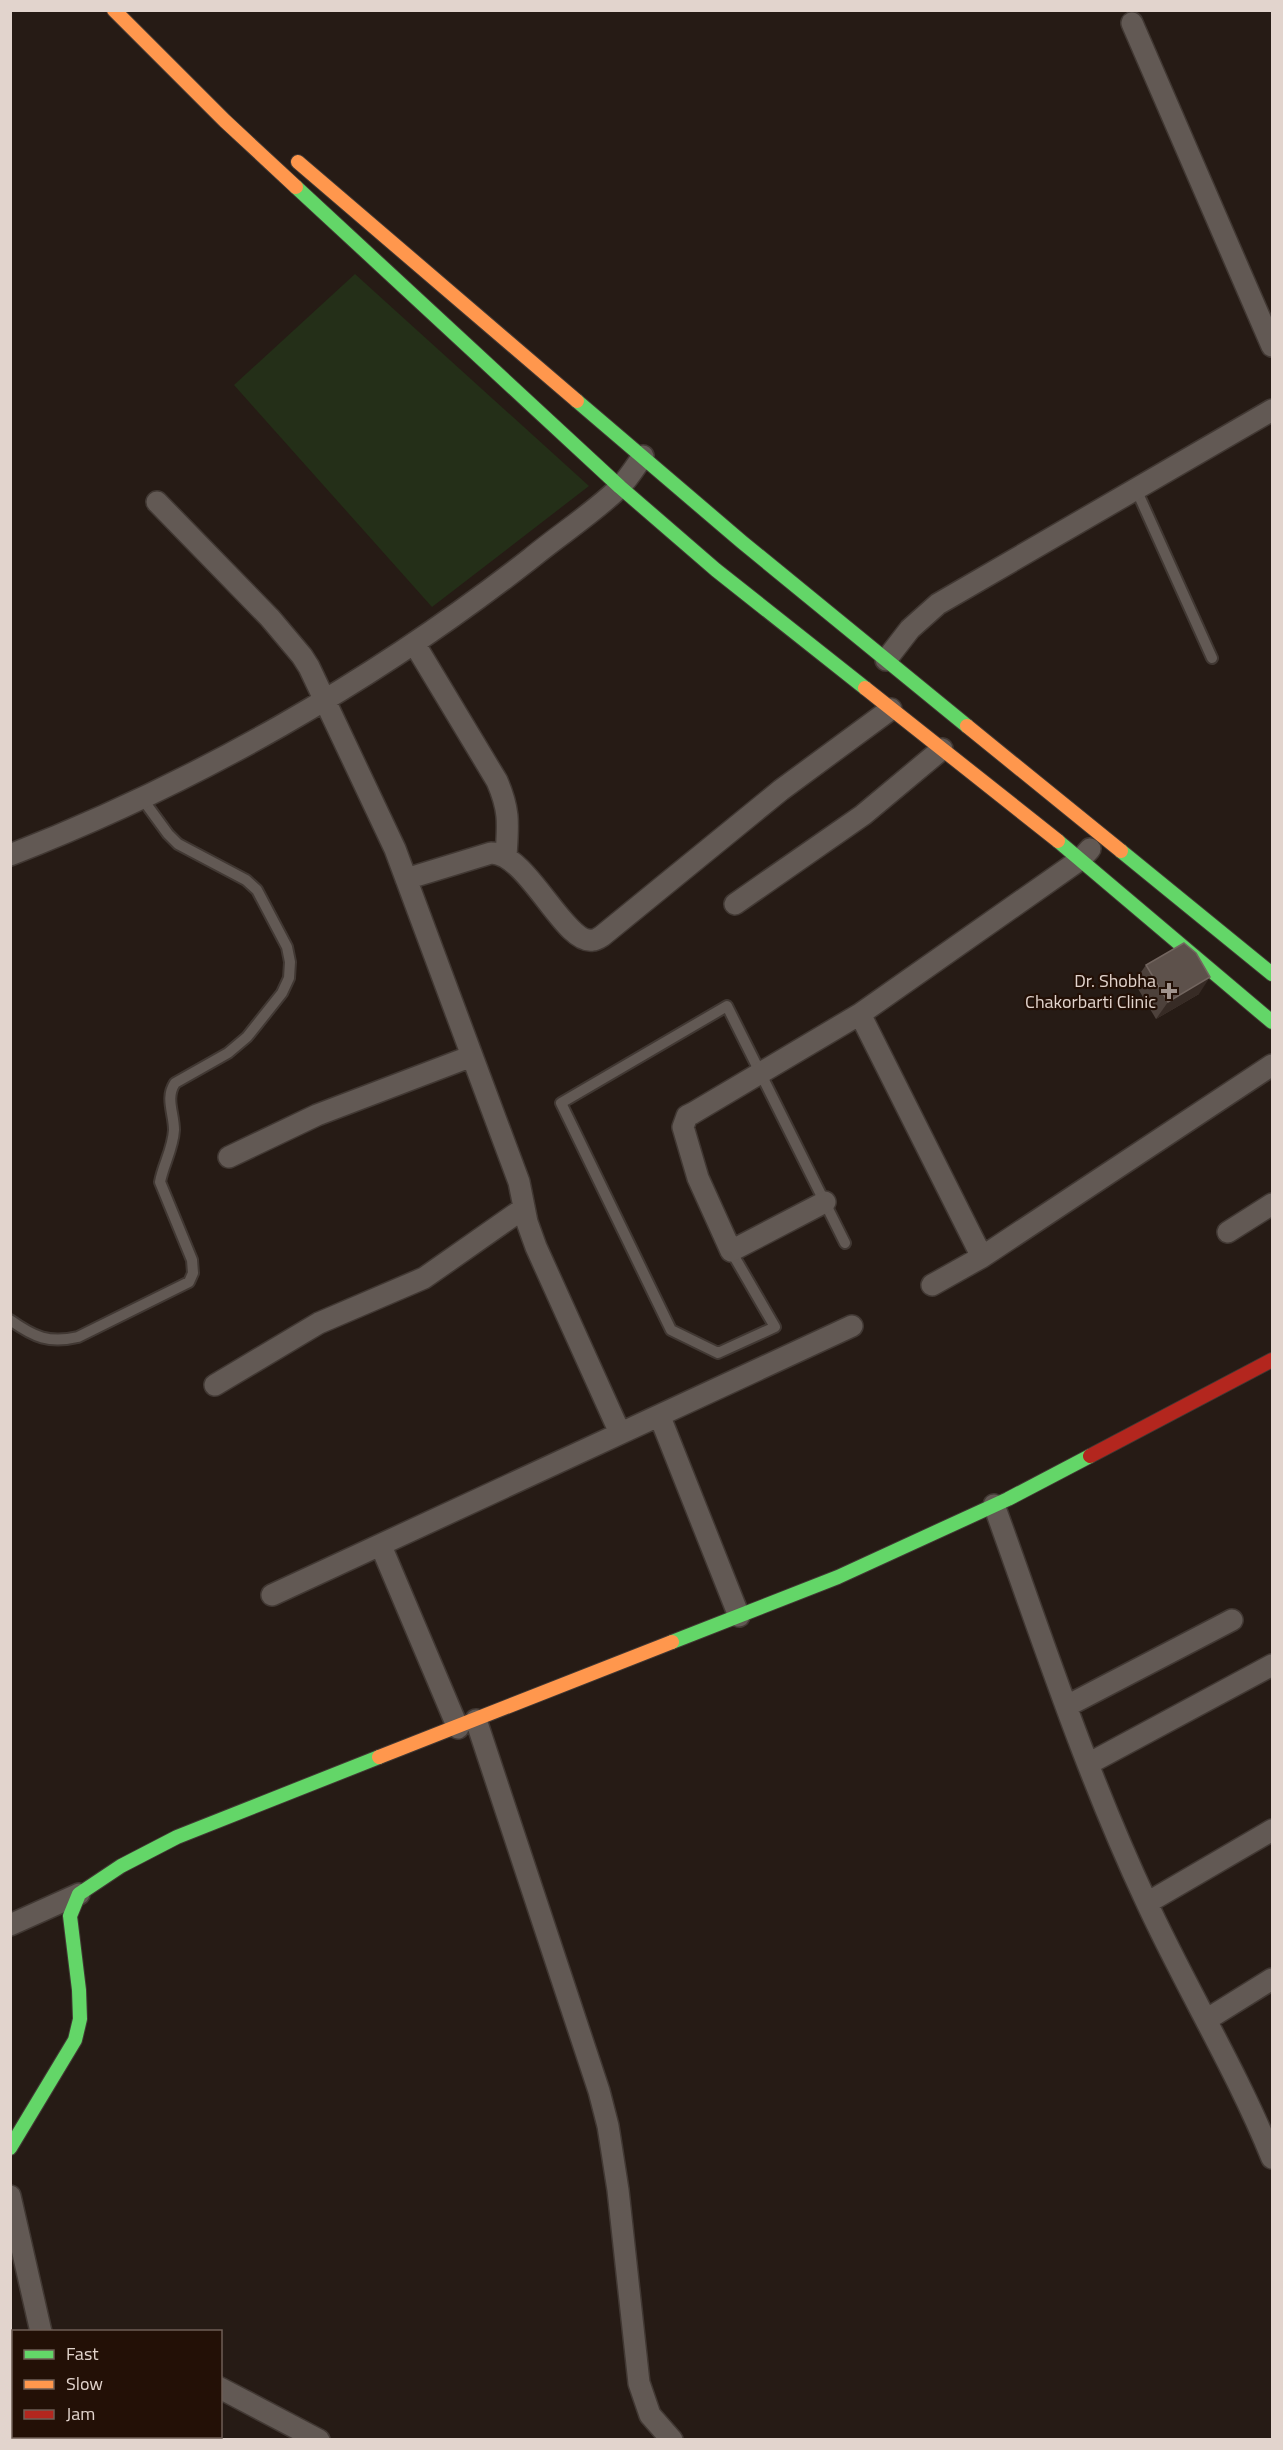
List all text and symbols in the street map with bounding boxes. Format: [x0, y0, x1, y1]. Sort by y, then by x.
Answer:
place label: Dr. Shobha Chakorbarti Clinic [1025, 967, 1156, 1015]
marker: Dr. Shobha Chakorbarti Clinic [1160, 982, 1178, 1000]
legend [12, 2330, 222, 2438]
text: Fast [66, 2340, 99, 2367]
text: Slow [66, 2370, 103, 2397]
text: Jam [66, 2400, 95, 2427]

